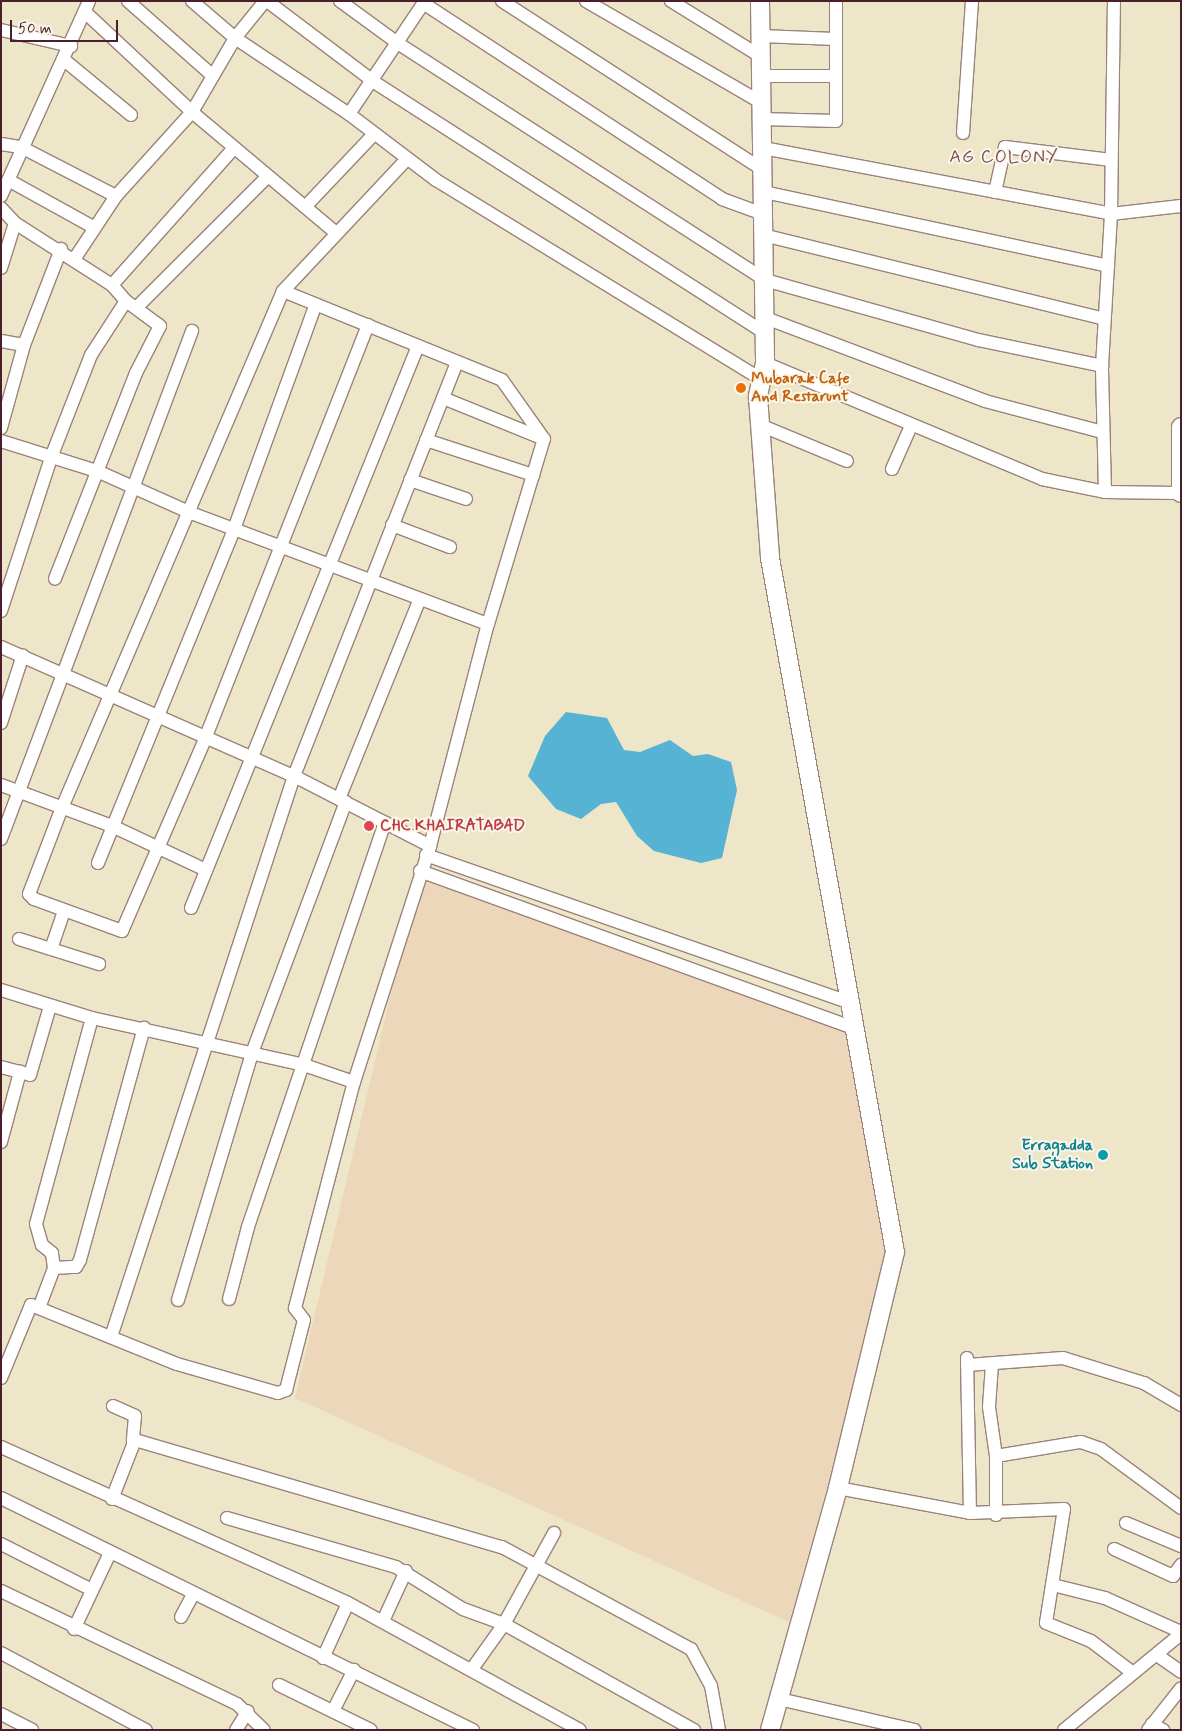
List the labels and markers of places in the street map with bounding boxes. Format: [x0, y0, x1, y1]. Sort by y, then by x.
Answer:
place label: Mubarak Cafe And Restarunt [751, 369, 853, 407]
marker: Mubarak Cafe And Restarunt [735, 382, 747, 394]
place label: CHC KHAIRATABAD [380, 816, 525, 836]
marker: CHC KHAIRATABAD [362, 819, 376, 833]
place label: Erragadda Sub Station [1015, 1136, 1093, 1174]
marker: Erragadda Sub Station [1097, 1149, 1109, 1161]

